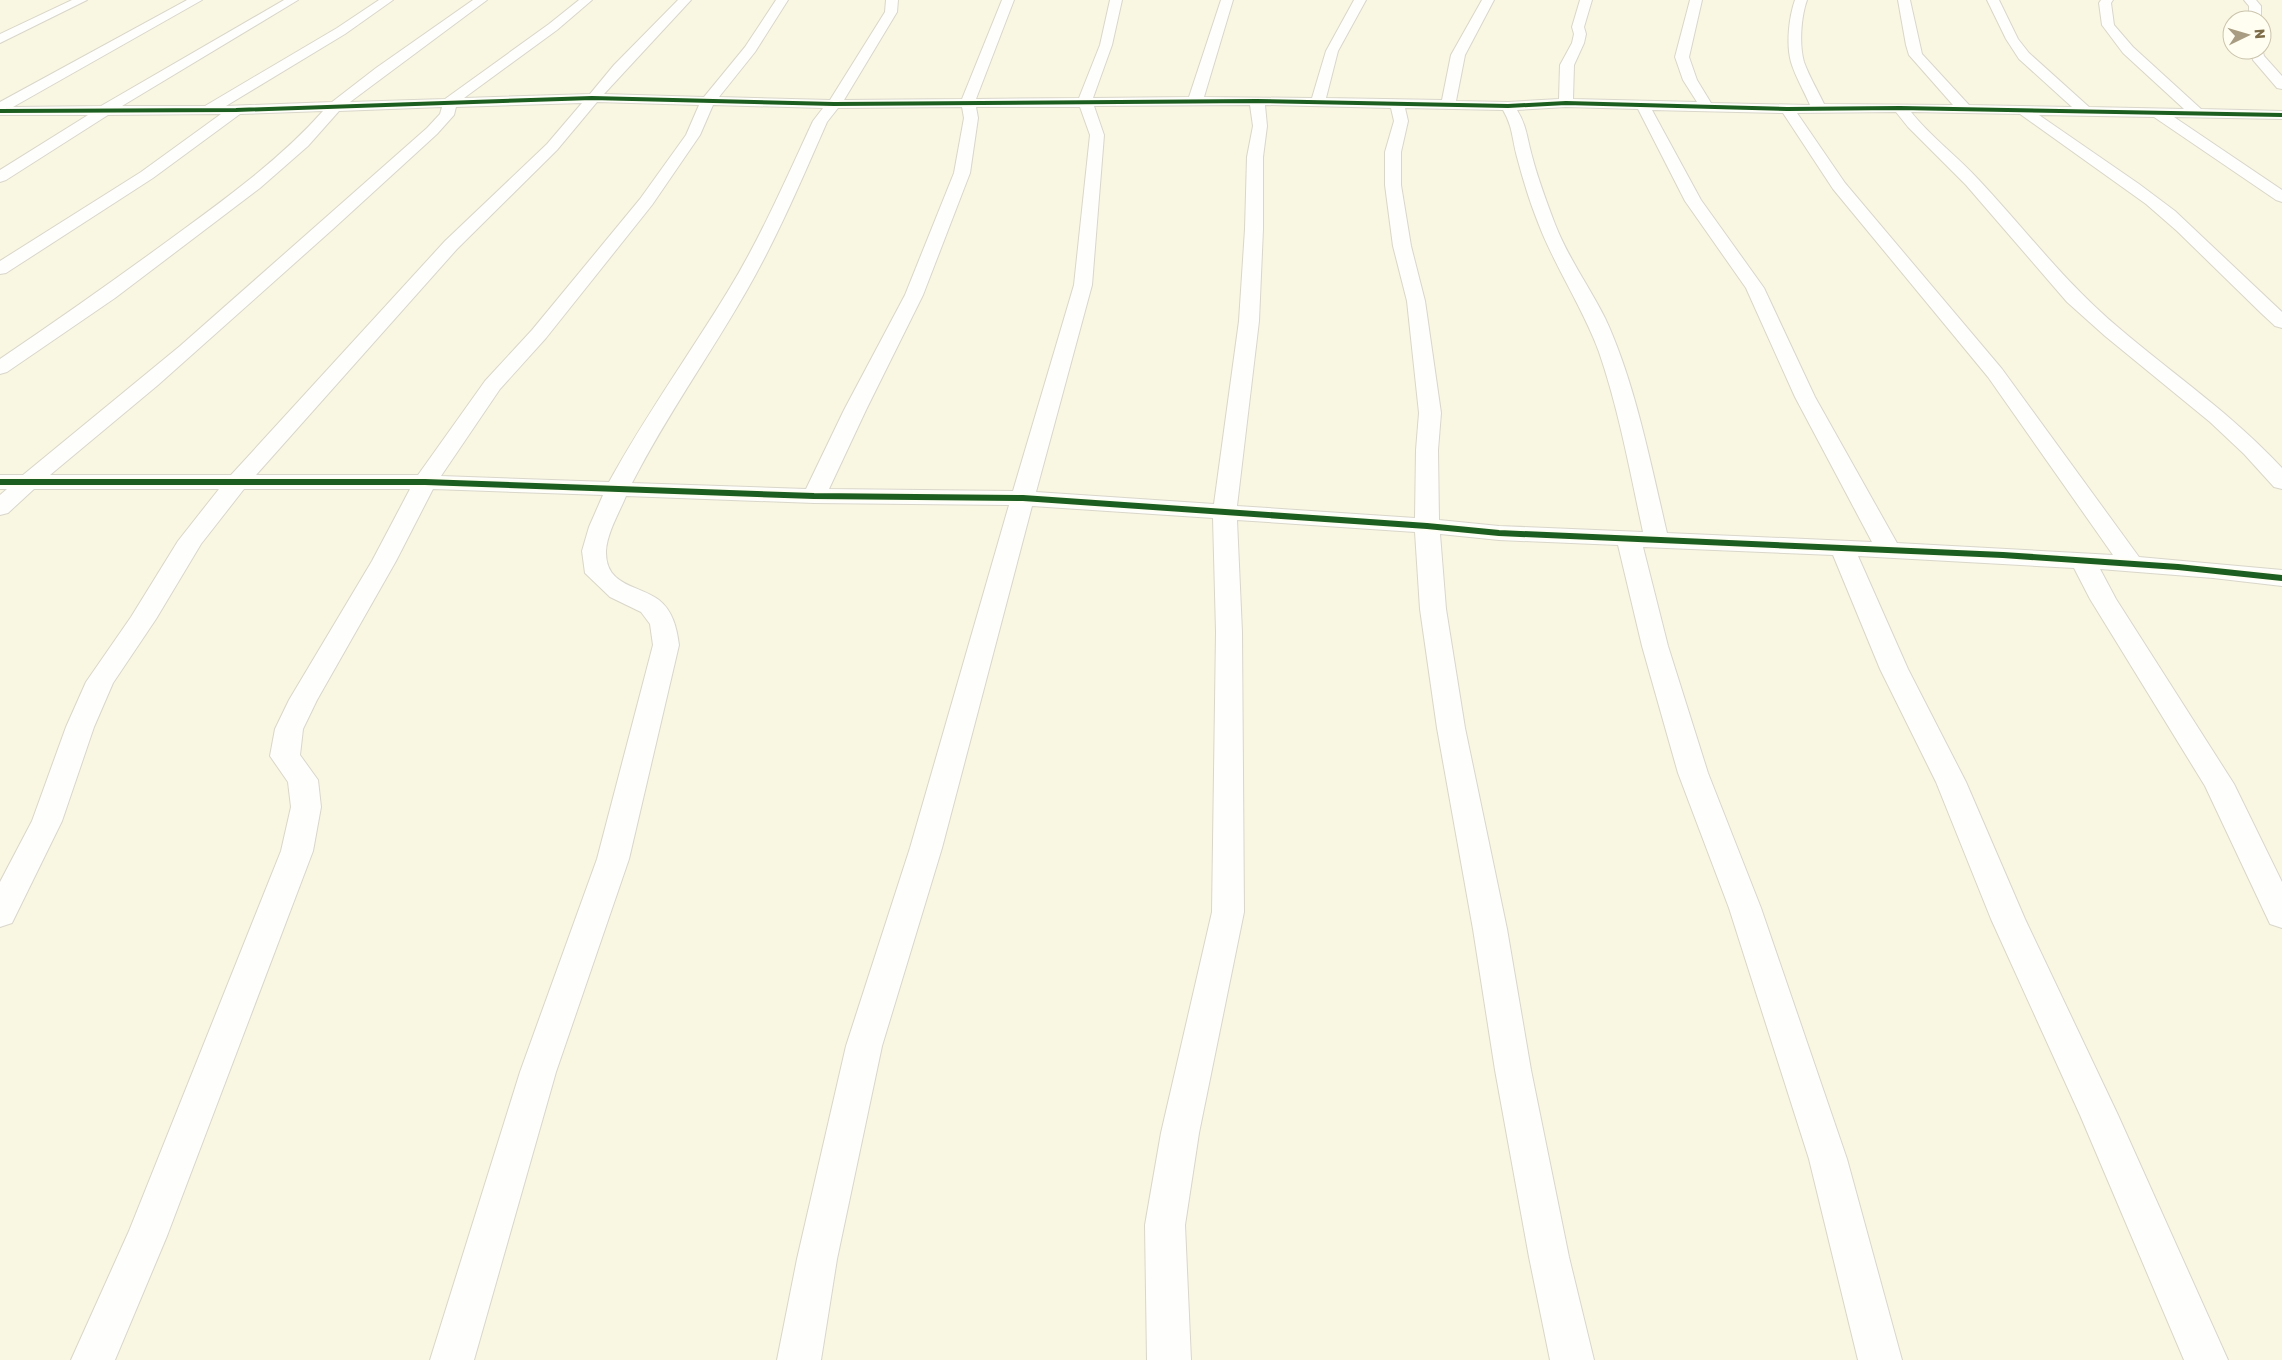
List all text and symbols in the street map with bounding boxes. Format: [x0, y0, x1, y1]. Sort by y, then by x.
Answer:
north arrow [2222, 10, 2272, 60]
text: N [2251, 28, 2268, 40]

